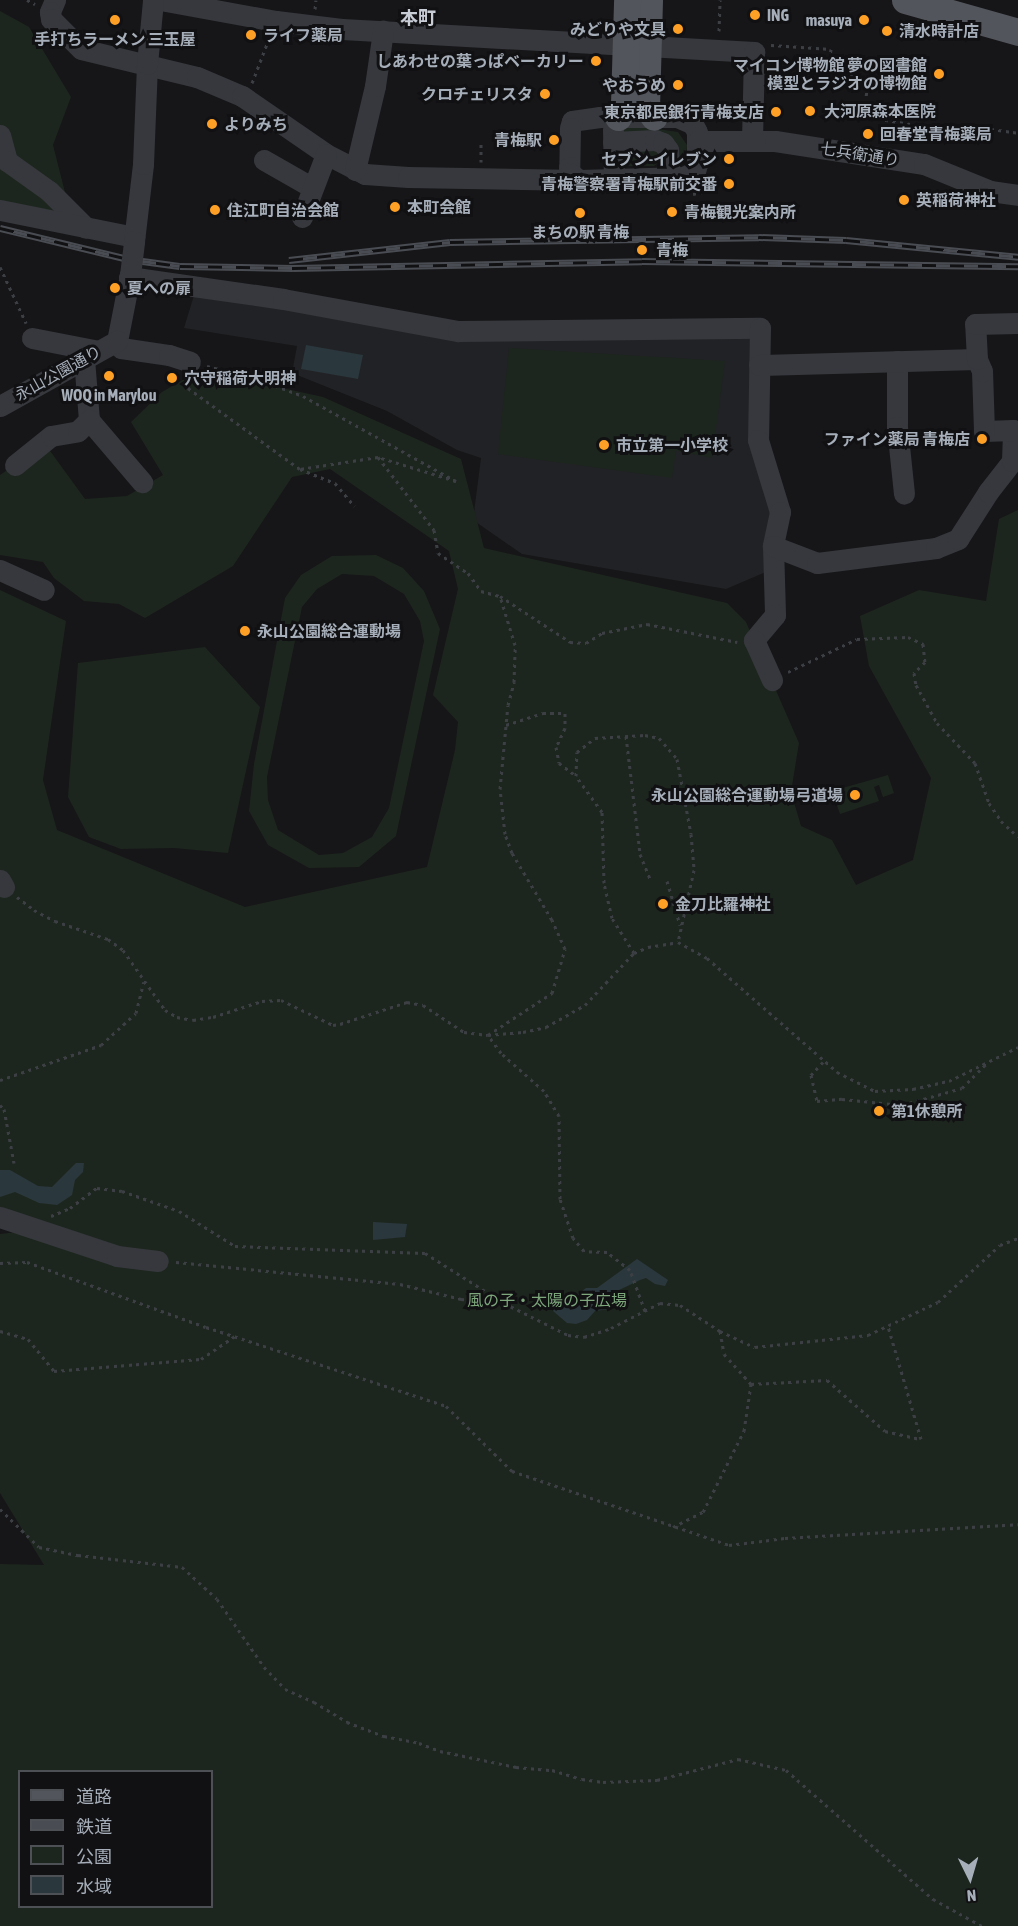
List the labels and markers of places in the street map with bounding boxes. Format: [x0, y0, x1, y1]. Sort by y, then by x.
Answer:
place label: ING [767, 5, 789, 25]
marker: ING [748, 8, 762, 22]
place label: masuya [806, 10, 852, 30]
marker: 手打ちラーメン 三玉屋 [108, 13, 122, 27]
marker: masuya [857, 13, 871, 27]
place label: みどりや文具 [570, 19, 666, 39]
place label: 清水時計店 [899, 21, 979, 41]
marker: みどりや文具 [671, 22, 685, 36]
marker: 清水時計店 [880, 24, 894, 38]
place label: ライフ薬局 [263, 25, 343, 45]
marker: ライフ薬局 [244, 28, 258, 42]
place label: 手打ちラーメン 三玉屋 [34, 29, 196, 49]
place label: しあわせの葉っぱベーカリー [376, 51, 584, 71]
marker: しあわせの葉っぱベーカリー [589, 54, 603, 68]
place label: マイコン博物館 夢の図書館 模型とラジオの博物館 [733, 55, 927, 93]
marker: マイコン博物館 夢の図書館 模型とラジオの博物館 [932, 67, 946, 81]
place label: やおうめ [602, 75, 666, 95]
marker: やおうめ [671, 78, 685, 92]
place label: クロチェリスタ [421, 84, 533, 104]
marker: クロチェリスタ [538, 87, 552, 101]
place label: 大河原森本医院 [824, 101, 936, 121]
place label: 東京都民銀行青梅支店 [604, 102, 764, 122]
marker: 大河原森本医院 [801, 102, 819, 120]
marker: 東京都民銀行青梅支店 [769, 105, 783, 119]
place label: よりみち [224, 114, 288, 134]
marker: よりみち [205, 117, 219, 131]
place label: 回春堂青梅薬局 [880, 124, 992, 144]
marker: 回春堂青梅薬局 [861, 127, 875, 141]
place label: 青梅駅 [494, 130, 542, 150]
marker: 青梅駅 [547, 133, 561, 147]
place label: セブン-イレブン [601, 149, 717, 169]
marker: セブン-イレブン [722, 152, 736, 166]
place label: 青梅警察署青梅駅前交番 [541, 174, 717, 194]
marker: 青梅警察署青梅駅前交番 [722, 177, 736, 191]
place label: 英稲荷神社 [916, 190, 996, 210]
marker: 英稲荷神社 [897, 193, 911, 207]
place label: 本町会館 [407, 197, 471, 217]
place label: 住江町自治会館 [227, 200, 339, 220]
marker: 本町会館 [388, 200, 402, 214]
place label: 青梅観光案内所 [684, 202, 796, 222]
marker: 住江町自治会館 [208, 203, 222, 217]
marker: 青梅観光案内所 [665, 205, 679, 219]
marker: まちの駅 青梅 [573, 206, 587, 220]
place label: まちの駅 青梅 [531, 222, 629, 242]
place label: 青梅 [656, 240, 688, 260]
marker: 青梅 [633, 241, 651, 259]
place label: 夏への扉 [127, 278, 191, 298]
marker: 夏への扉 [108, 281, 122, 295]
place label: 穴守稲荷大明神 [184, 368, 296, 388]
marker: WOQ in Marylou [102, 369, 116, 383]
marker: 穴守稲荷大明神 [165, 371, 179, 385]
place label: WOQ in Marylou [62, 385, 156, 405]
place label: ファイン薬局 青梅店 [824, 429, 970, 449]
marker: ファイン薬局 青梅店 [975, 432, 989, 446]
place label: 市立第一小学校 [616, 435, 728, 455]
marker: 市立第一小学校 [597, 438, 611, 452]
place label: 永山公園総合運動場 [257, 621, 401, 641]
marker: 永山公園総合運動場 [238, 624, 252, 638]
place label: 永山公園総合運動場弓道場 [651, 785, 843, 805]
marker: 永山公園総合運動場弓道場 [848, 788, 862, 802]
place label: 金刀比羅神社 [675, 894, 771, 914]
marker: 金刀比羅神社 [656, 897, 670, 911]
place label: 第1休憩所 [891, 1101, 963, 1121]
marker: 第1休憩所 [872, 1104, 886, 1118]

